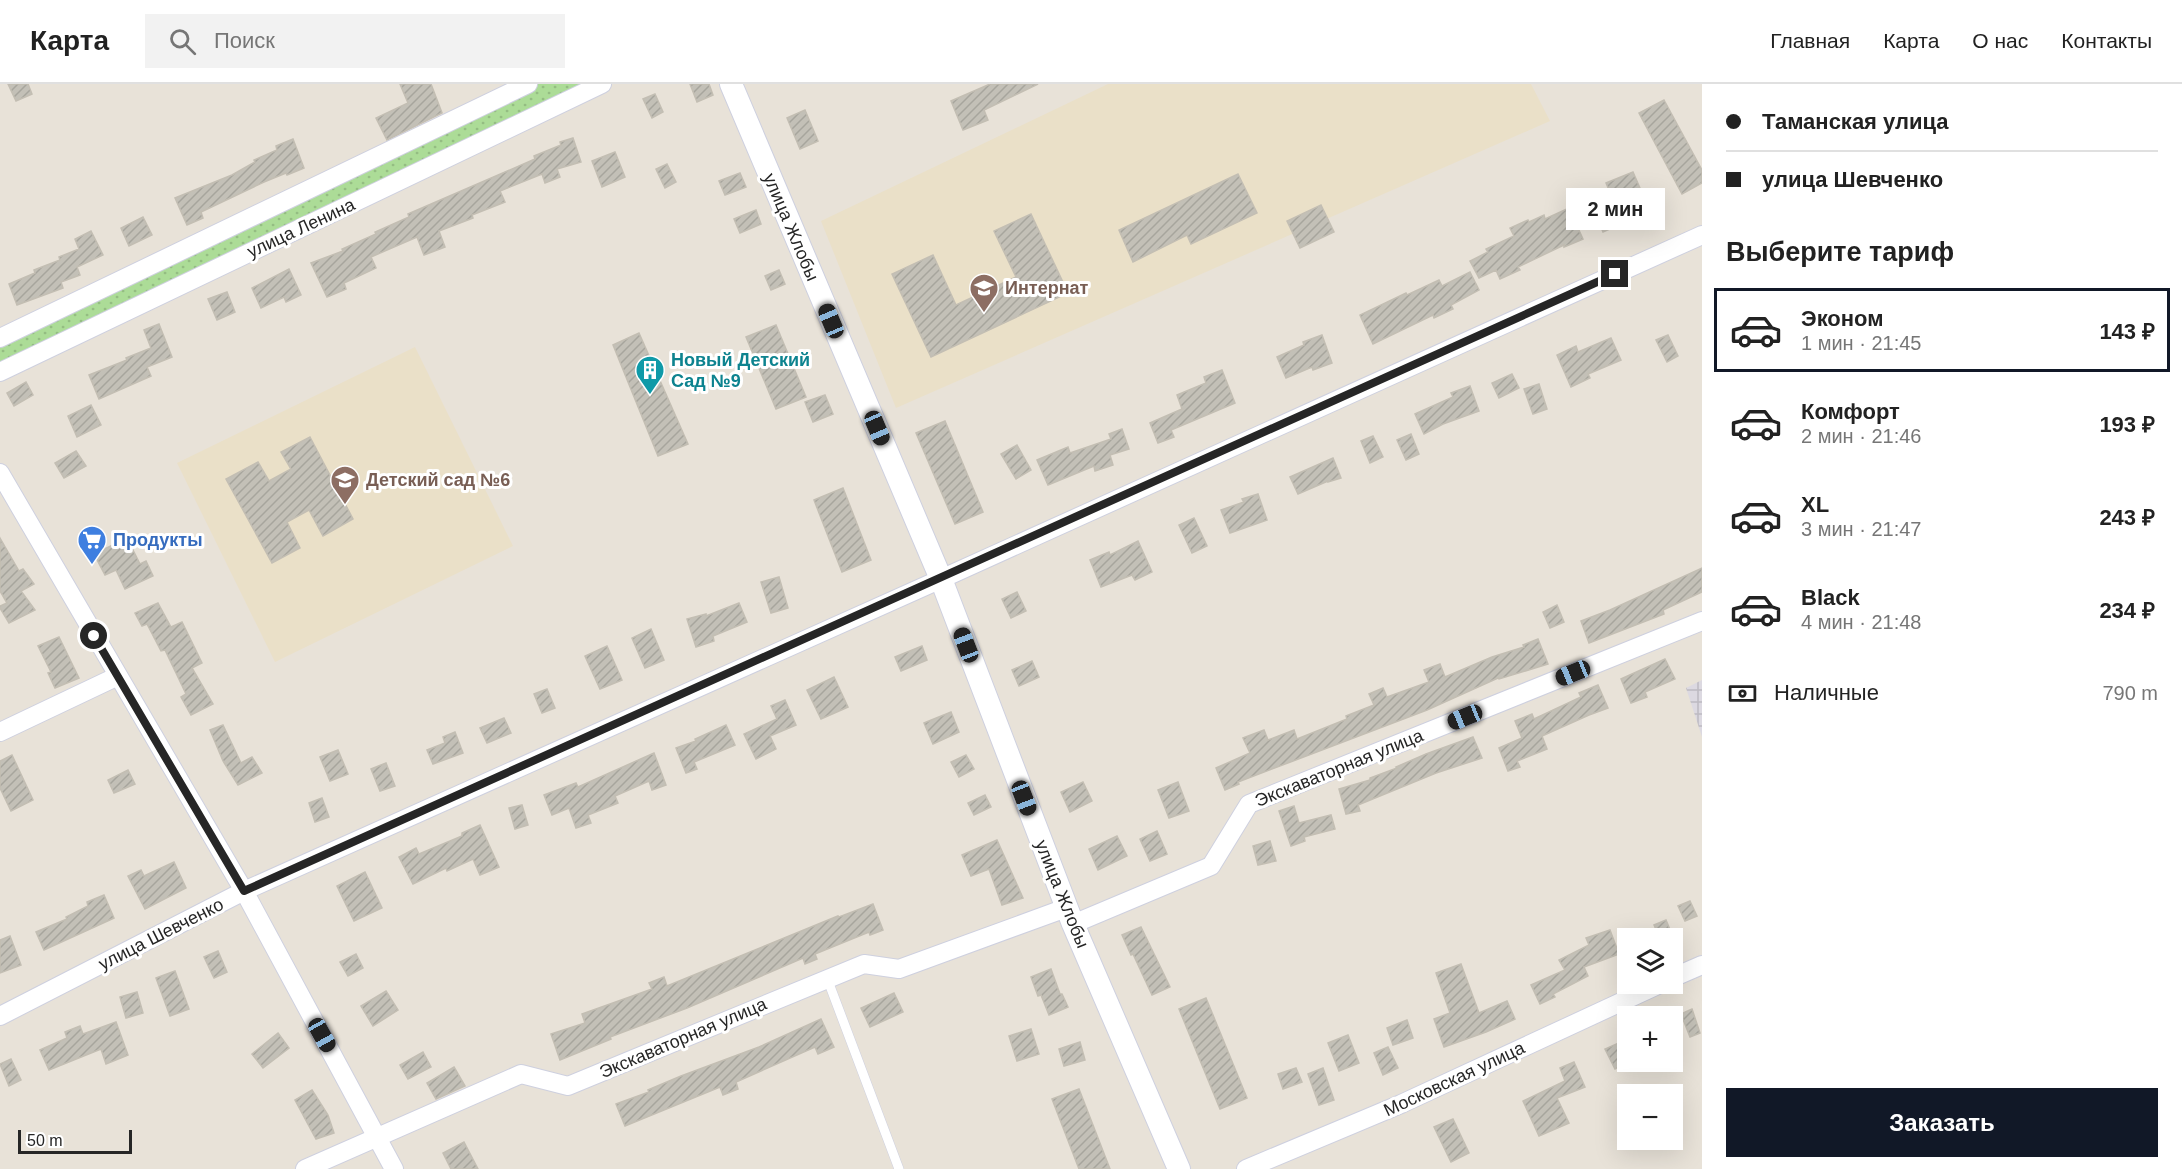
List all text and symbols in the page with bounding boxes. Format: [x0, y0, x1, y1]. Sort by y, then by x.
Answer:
search box [145, 14, 565, 68]
text: Карта [30, 25, 109, 56]
icon: search [166, 25, 199, 58]
text: Поиск [214, 28, 275, 53]
text: Главная [1770, 29, 1850, 52]
text: Карта [1883, 29, 1939, 52]
text: О нас [1972, 29, 2028, 52]
text: Контакты [2061, 29, 2152, 52]
text: Таманская улица [1762, 109, 1949, 134]
text: улица Шевченко [1762, 167, 1943, 192]
street label: улица Жлобы [759, 170, 823, 284]
callout: 2 мин [1566, 187, 1664, 229]
street label: улица Ленина [244, 194, 359, 262]
text: 2 мин [1588, 198, 1643, 220]
text: Выберите тариф [1726, 237, 1954, 267]
route end [1601, 260, 1628, 287]
school or university icon: Интернат [968, 272, 1000, 314]
place label: Интернат [1005, 278, 1089, 298]
car [816, 301, 846, 341]
icon: car [1729, 303, 1783, 357]
text: Эконом [1801, 306, 1884, 331]
text: 143 ₽ [2099, 319, 2155, 344]
text: 1 мин · 21:45 [1801, 332, 1921, 354]
place label: Новый Детский Сад №9 [671, 350, 810, 391]
building icon: Новый Детский Сад №9 [634, 354, 666, 396]
icon: car [1729, 396, 1783, 450]
text: Комфорт [1801, 399, 1900, 424]
car [862, 408, 892, 448]
text: 193 ₽ [2099, 412, 2155, 437]
text: 2 мин · 21:46 [1801, 425, 1921, 447]
school or university icon: Детский сад №6 [329, 464, 361, 506]
place label: Детский сад №6 [366, 470, 510, 490]
icon: car [1729, 489, 1783, 543]
text: XL [1801, 492, 1829, 517]
text: 243 ₽ [2099, 505, 2155, 530]
text: 3 мин · 21:47 [1801, 518, 1921, 540]
supermarket icon: Продукты [76, 524, 108, 566]
place label: Продукты [113, 530, 203, 550]
icon: car [1729, 582, 1783, 636]
text: Black [1801, 585, 1860, 610]
text: 234 ₽ [2099, 598, 2155, 623]
text: 4 мин · 21:48 [1801, 611, 1921, 633]
route start [80, 622, 107, 649]
car [951, 625, 981, 665]
car [1553, 658, 1593, 688]
icon: cash [1726, 677, 1759, 710]
text: Наличные [1774, 680, 1879, 705]
text: 790 m [2102, 682, 2158, 704]
car [1445, 702, 1485, 732]
street label: Экскаваторная улица [1252, 725, 1427, 811]
car [1009, 778, 1039, 818]
street label: улица Жлобы [1031, 837, 1093, 951]
street label: улица Шевченко [95, 894, 227, 974]
map controls [1617, 928, 1683, 1150]
button: layers [1617, 928, 1683, 994]
street label: Экскаваторная улица [596, 993, 770, 1082]
button: + [1617, 1006, 1683, 1072]
car [305, 1015, 339, 1055]
street label: Московская улица [1380, 1037, 1529, 1120]
button: − [1617, 1084, 1683, 1150]
button: Заказать [1726, 1088, 2158, 1157]
scale bar [18, 1127, 132, 1154]
text: 50 m [27, 1132, 63, 1149]

